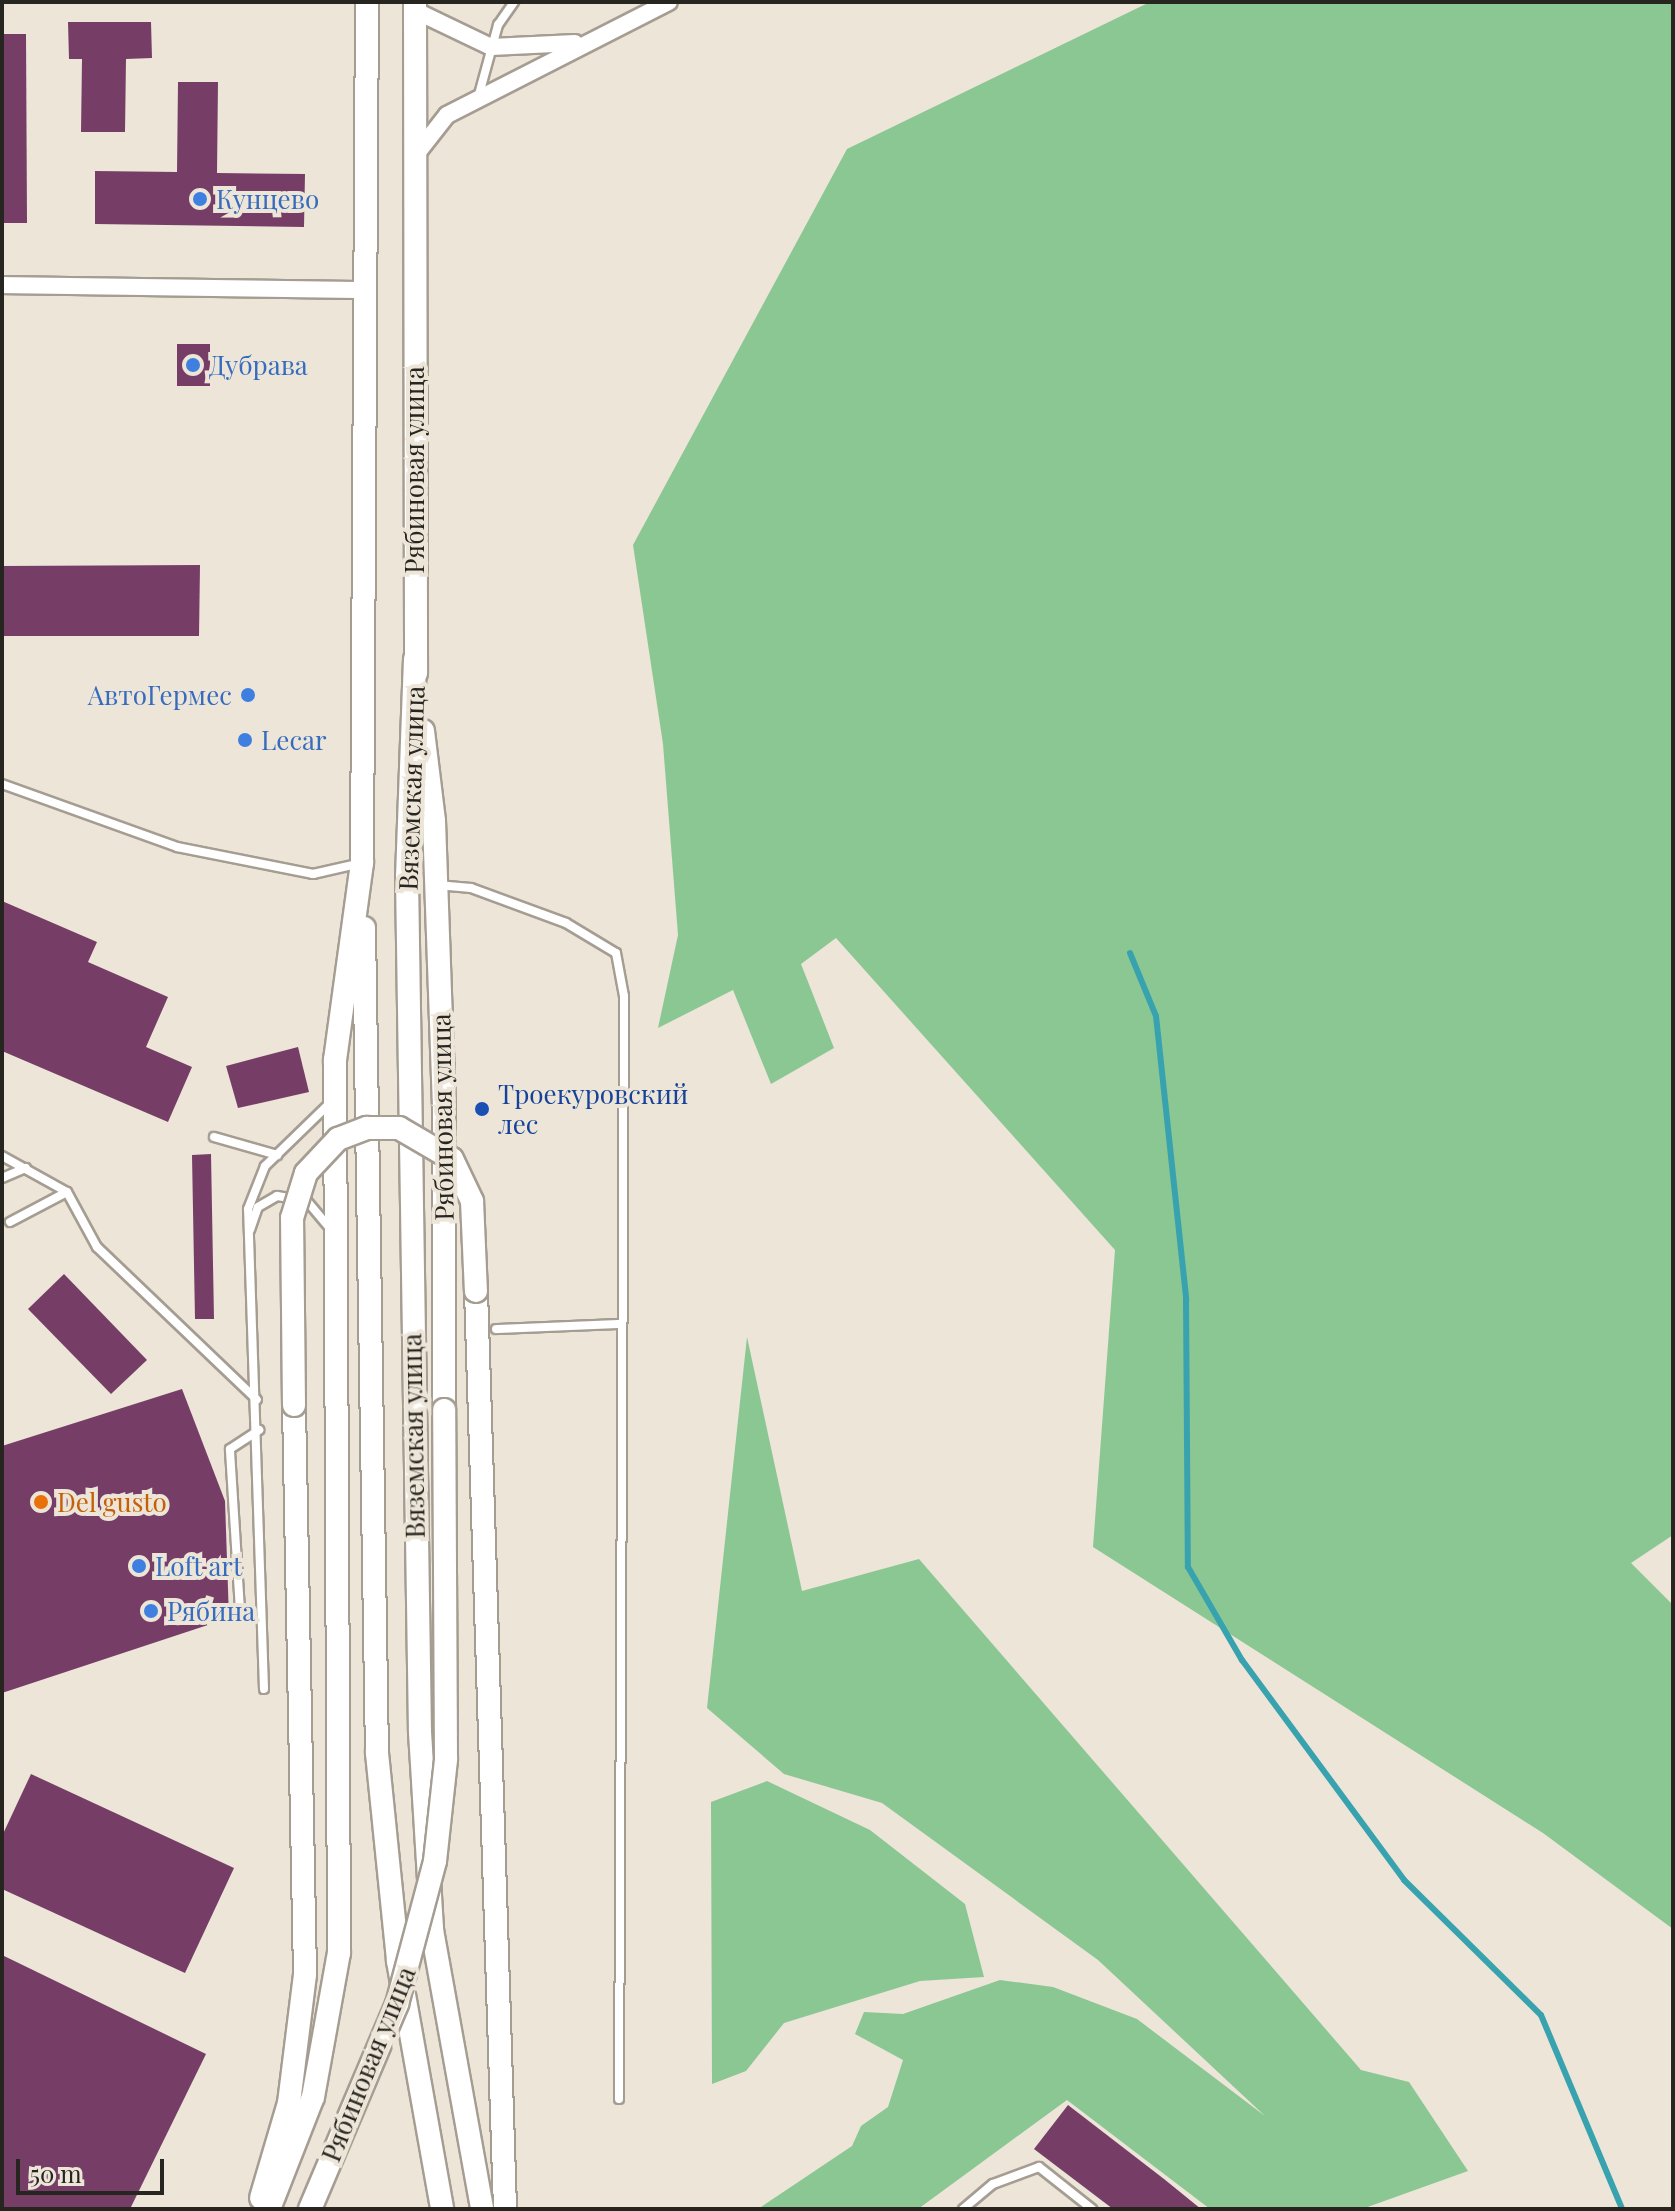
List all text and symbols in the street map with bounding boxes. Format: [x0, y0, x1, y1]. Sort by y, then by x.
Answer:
place label: Кунцево [216, 183, 319, 215]
marker: Кунцево [191, 190, 209, 208]
place label: Дубрава [209, 349, 308, 381]
marker: Дубрава [184, 356, 202, 374]
street label: Рябиновая улица [398, 366, 430, 574]
place label: АвтоГермес [88, 679, 232, 711]
street label: Вяземская улица [392, 685, 430, 891]
marker: АвтоГермес [239, 686, 257, 704]
place label: Lecar [261, 724, 327, 756]
marker: Lecar [236, 731, 254, 749]
street label: Рябиновая улица [425, 1013, 459, 1221]
place label: Троекуровский лес [498, 1078, 688, 1140]
marker: Троекуровский лес [473, 1100, 491, 1118]
street label: Вяземская улица [396, 1333, 430, 1539]
place label: Del gusto [57, 1486, 167, 1518]
marker: Del gusto [32, 1493, 50, 1511]
place label: Loft art [155, 1550, 243, 1582]
marker: Loft art [130, 1557, 148, 1575]
place label: Рябина [167, 1595, 255, 1627]
marker: Рябина [142, 1602, 160, 1620]
street label: Рябиновая улица [315, 1962, 421, 2166]
scale bar [20, 2143, 168, 2193]
text: 50 m [30, 2157, 82, 2189]

